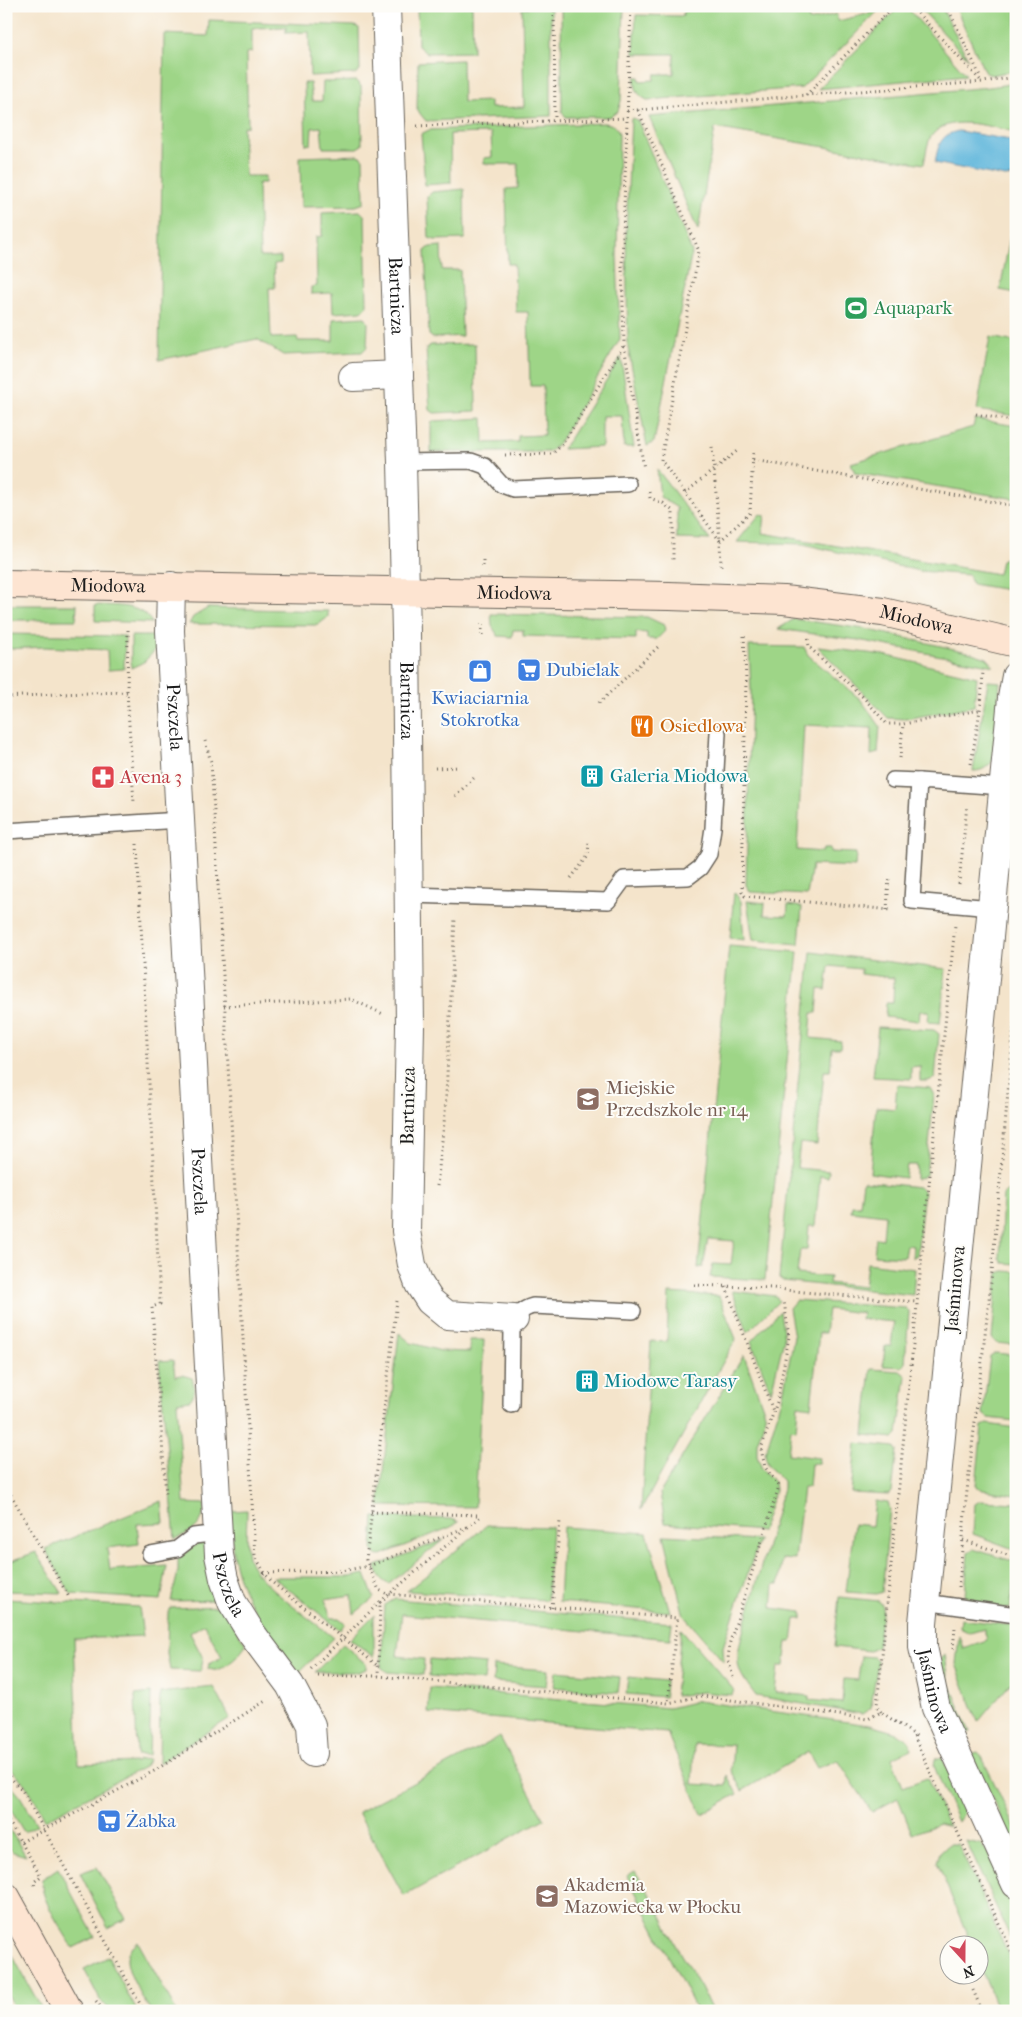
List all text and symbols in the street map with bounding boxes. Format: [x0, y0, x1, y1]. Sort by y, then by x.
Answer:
street label: Bartnicza [384, 256, 409, 336]
sports icon: Aquapark [843, 295, 869, 321]
place label: Aquapark [873, 297, 953, 319]
street label: Miodowa [70, 574, 146, 598]
street label: Miodowa [476, 582, 552, 605]
street label: Miodowa [877, 601, 955, 639]
supermarket icon: Dubielak [516, 657, 542, 683]
shop icon: Kwiaciarnia Stokrotka [467, 658, 493, 684]
place label: Dubielak [546, 659, 620, 681]
street label: Bartnicza [395, 661, 418, 740]
street label: Pszczela [162, 683, 187, 751]
place label: Kwiaciarnia Stokrotka [431, 687, 529, 731]
restaurant icon: Osiedlowa [629, 713, 655, 739]
place label: Osiedlowa [660, 715, 745, 737]
building icon: Galeria Miodowa [579, 763, 605, 789]
pharmacy icon: Avena 3 [90, 764, 116, 790]
place label: Galeria Miodowa [610, 765, 748, 787]
place label: Avena 3 [119, 766, 182, 788]
street label: Bartnicza [396, 1067, 420, 1145]
place label: Miejskie Przedszkole nr 14 [606, 1077, 749, 1121]
school or university icon: Miejskie Przedszkole nr 14 [575, 1086, 601, 1112]
street label: Pszczela [186, 1147, 212, 1215]
street label: Jaśminowa [940, 1245, 970, 1335]
building icon: Miodowe Tarasy [574, 1368, 600, 1394]
place label: Miodowe Tarasy [604, 1370, 738, 1392]
street label: Pszczela [208, 1550, 250, 1621]
street label: Jaśminowa [912, 1645, 957, 1737]
supermarket icon: Żabka [96, 1808, 122, 1834]
place label: Żabka [126, 1810, 176, 1832]
place label: Akademia Mazowiecka w Płocku [563, 1874, 741, 1918]
school or university icon: Akademia Mazowiecka w Płocku [534, 1883, 560, 1909]
north arrow [940, 1934, 990, 1984]
text: N [960, 1962, 976, 1982]

